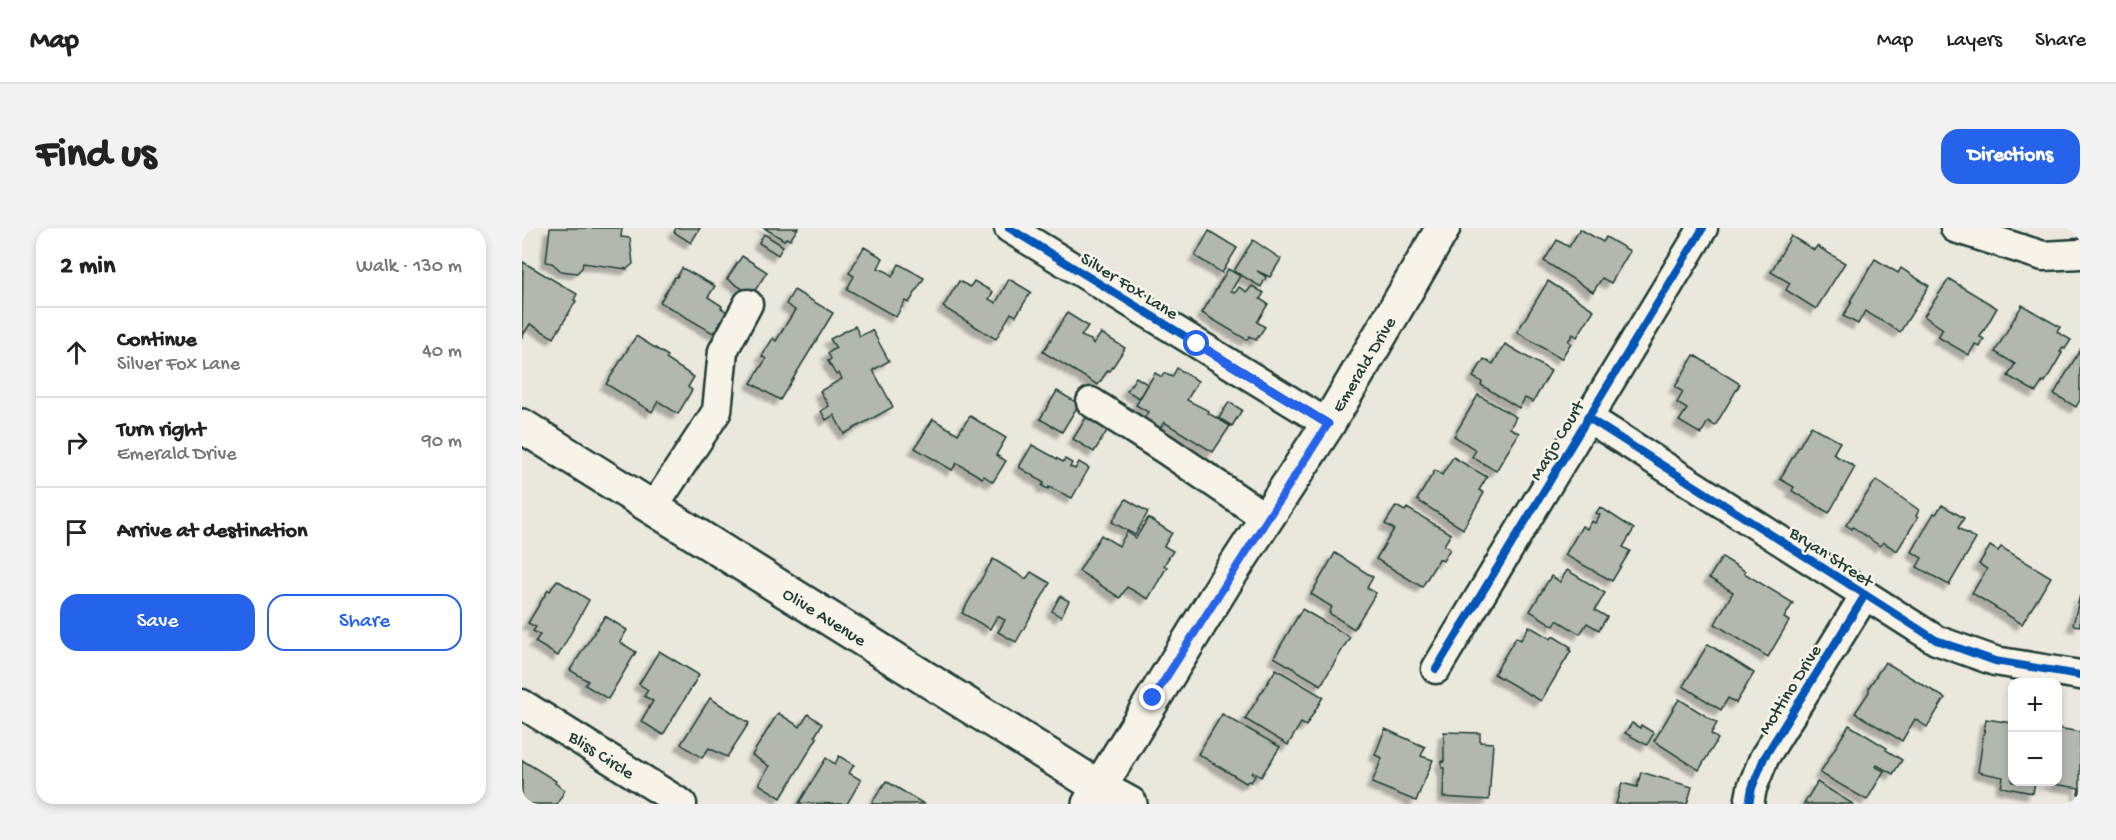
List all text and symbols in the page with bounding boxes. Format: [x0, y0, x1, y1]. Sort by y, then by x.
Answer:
text: Map [30, 25, 79, 58]
text: Map [1877, 29, 1913, 54]
text: Layers [1946, 29, 2002, 54]
text: Share [2035, 29, 2086, 54]
button: Directions [1941, 129, 2080, 184]
text: Find us [36, 132, 156, 181]
street label: Silver Fox Lane [1076, 249, 1182, 326]
text: 2 min [60, 252, 115, 283]
text: Walk · 130 m [356, 256, 462, 279]
street label: Emerald Drive [1328, 313, 1402, 417]
text: Continue [117, 328, 197, 354]
route start [1183, 330, 1209, 356]
icon: ahead [60, 336, 93, 369]
text: 40 m [422, 341, 462, 364]
text: Silver Fox Lane [117, 354, 240, 377]
street label: Marjo Court [1526, 396, 1591, 485]
text: Turn right [117, 418, 205, 444]
icon: right [60, 426, 93, 459]
text: 90 m [422, 431, 462, 454]
text: Emerald Drive [117, 444, 237, 467]
icon: arrive [60, 516, 93, 549]
text: Arrive at destination [117, 519, 307, 545]
street label: Bryan Street [1784, 523, 1878, 594]
street label: Olive Avenue [778, 584, 870, 652]
button: Save [60, 594, 255, 651]
button: Share [267, 594, 462, 651]
street label: Mottino Drive [1755, 641, 1827, 739]
map controls [2008, 678, 2062, 786]
button: + [2008, 678, 2062, 732]
route end [1139, 684, 1165, 710]
street label: Bliss Circle [563, 727, 638, 785]
button: − [2008, 732, 2062, 786]

